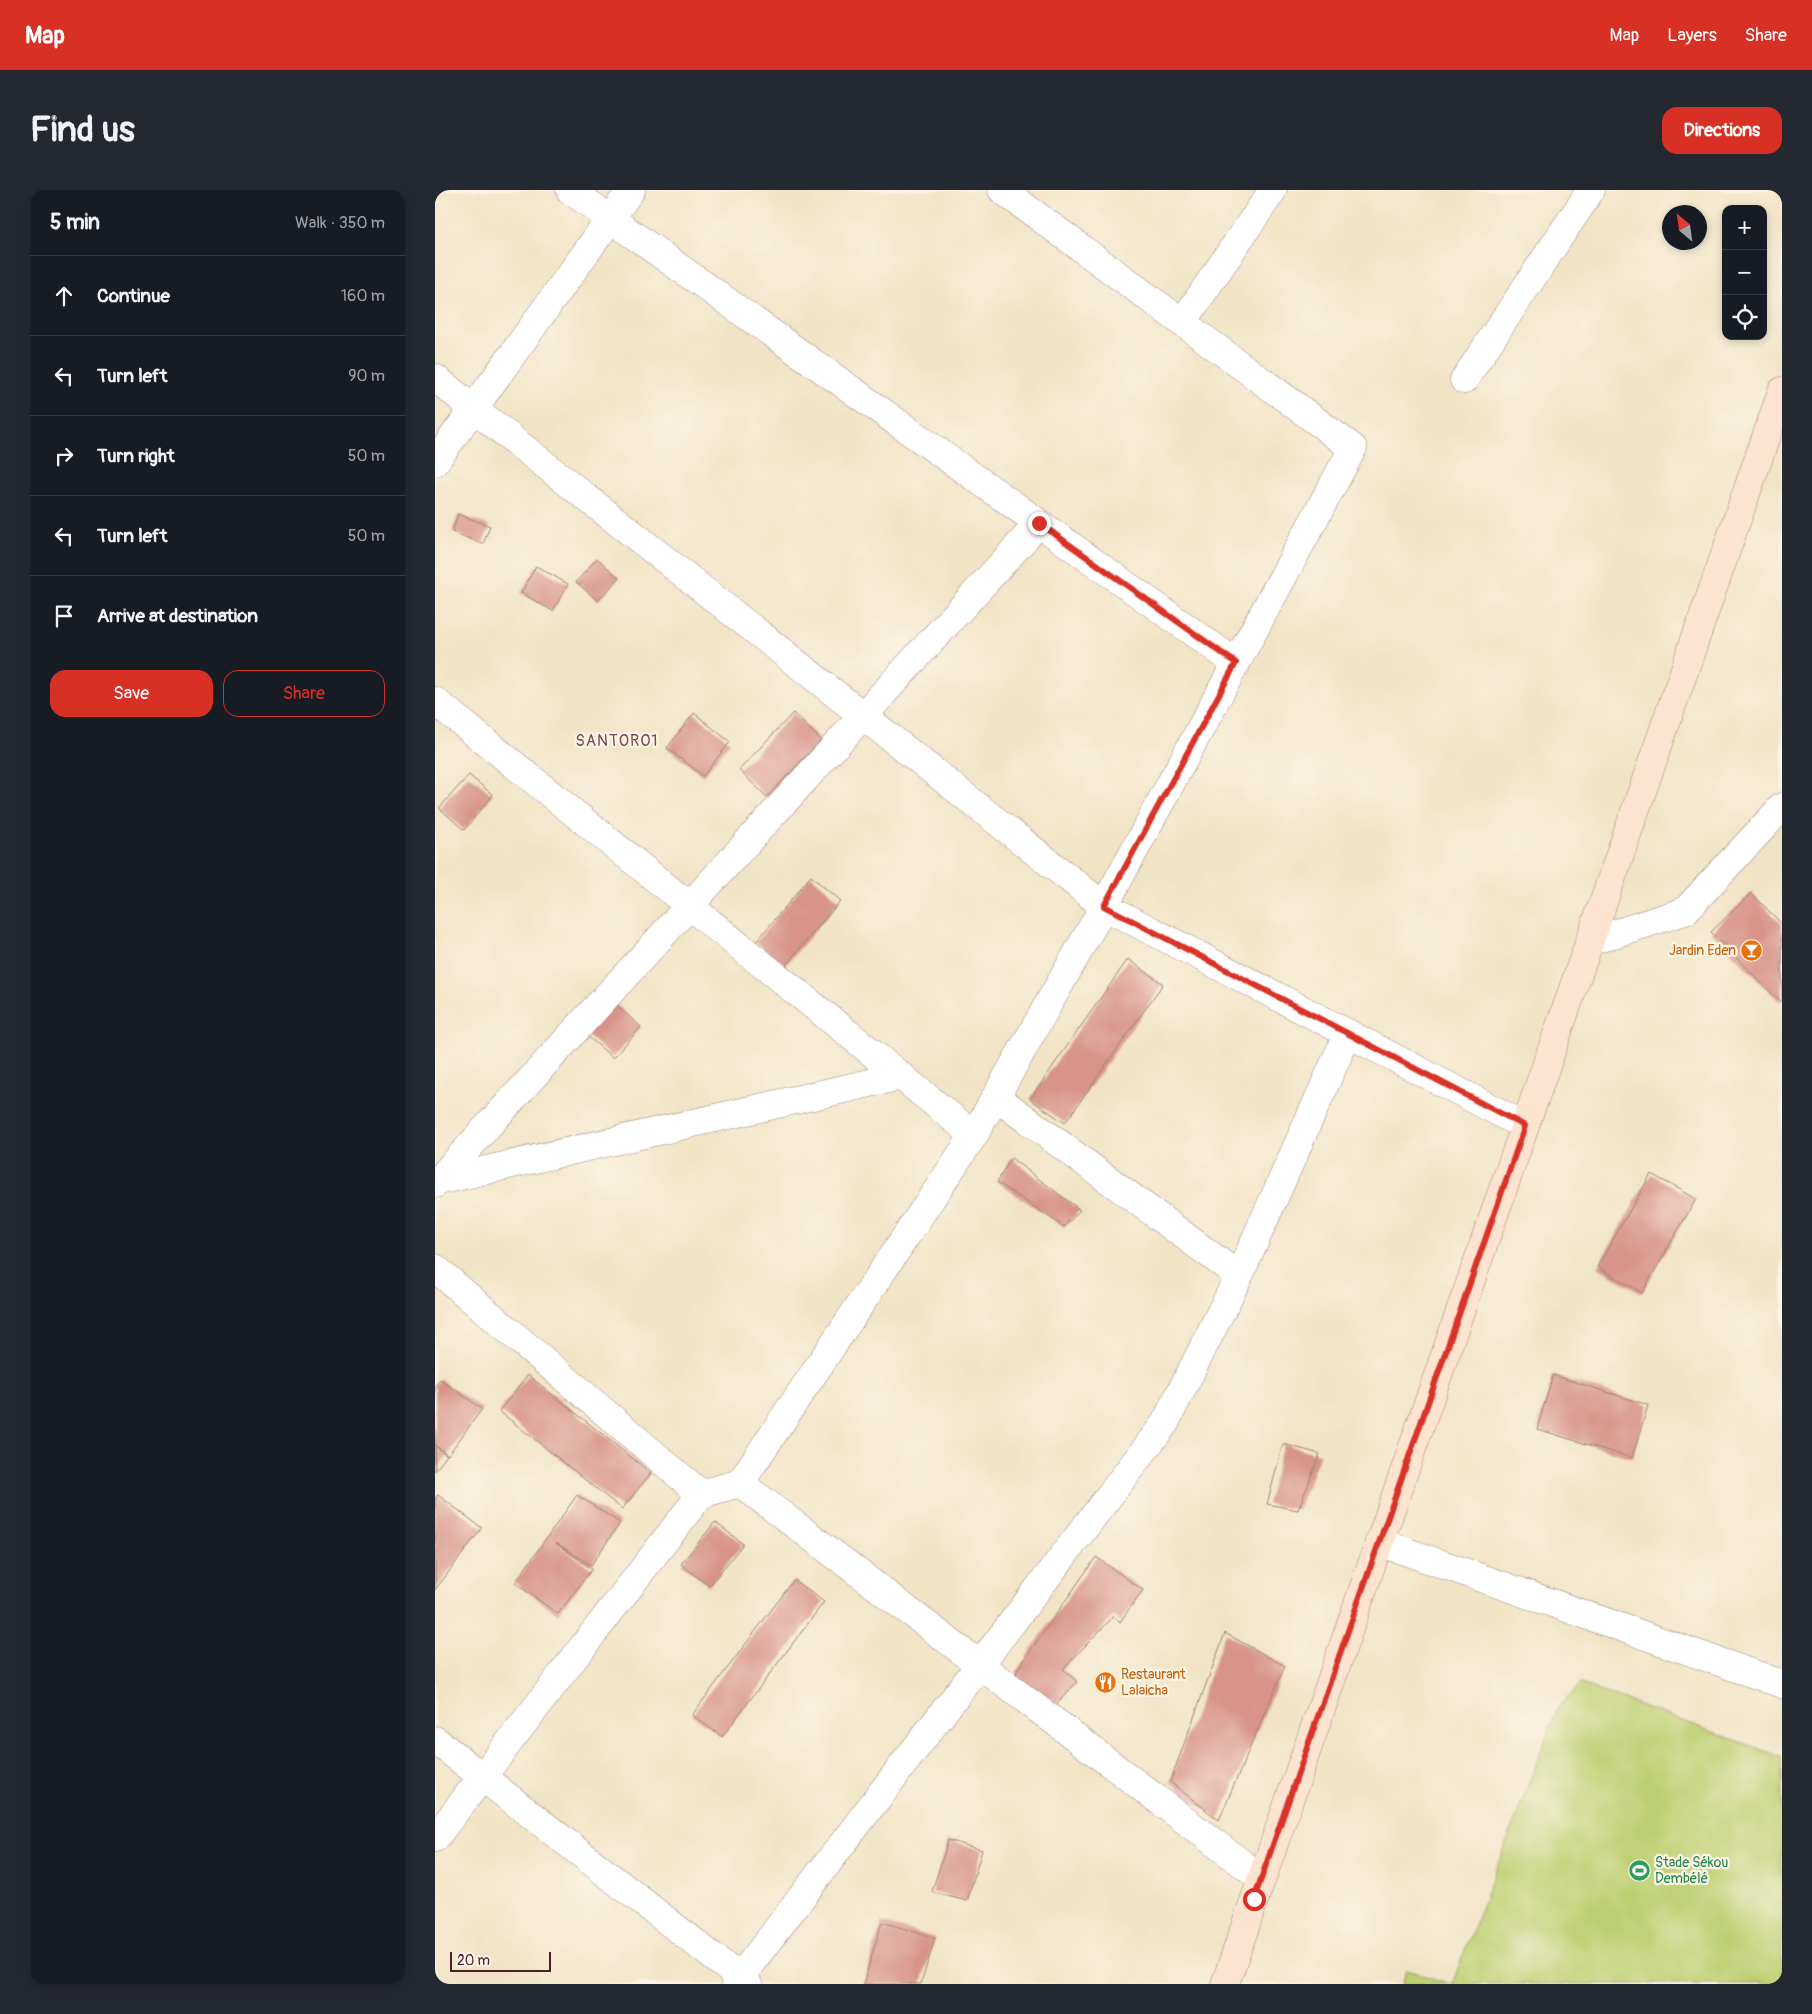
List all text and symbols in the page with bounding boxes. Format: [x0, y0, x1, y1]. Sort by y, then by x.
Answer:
text: Map [25, 21, 65, 50]
text: Map [1610, 24, 1639, 47]
text: Layers [1667, 24, 1717, 47]
text: Share [1745, 24, 1787, 47]
button: Directions [1662, 107, 1782, 154]
text: Find us [30, 108, 135, 152]
north arrow [1662, 205, 1707, 250]
map controls [1722, 205, 1767, 340]
button: + [1722, 205, 1767, 250]
text: 5 min [50, 209, 100, 236]
text: Walk · 350 m [295, 213, 385, 233]
button: − [1722, 250, 1767, 295]
icon: ahead [50, 282, 78, 310]
text: Continue [97, 284, 170, 308]
text: 160 m [341, 286, 385, 306]
button: locate [1722, 295, 1767, 340]
icon: left [50, 362, 78, 390]
text: Turn left [97, 364, 167, 388]
text: 90 m [348, 366, 385, 386]
icon: right [50, 442, 78, 470]
text: Turn right [97, 444, 175, 468]
text: 50 m [348, 446, 385, 466]
route end [1028, 512, 1051, 535]
icon: left [50, 522, 78, 550]
text: Turn left [97, 524, 167, 548]
text: 50 m [348, 526, 385, 546]
icon: arrive [50, 602, 78, 630]
text: Arrive at destination [97, 604, 258, 628]
button: Save [50, 670, 213, 717]
button: Share [223, 670, 385, 717]
district label: SANTORO1 [575, 731, 659, 751]
bar icon: Jardin Eden [1740, 938, 1764, 962]
place label: Jardin Eden [1669, 942, 1736, 959]
place label: Restaurant Lalaicha [1121, 1666, 1186, 1699]
restaurant icon: Restaurant Lalaicha [1093, 1670, 1117, 1694]
place label: Stade Sékou Dembélé [1655, 1854, 1728, 1887]
sports icon: Stade Sékou Dembélé [1627, 1858, 1651, 1882]
route start [1243, 1888, 1266, 1911]
scale bar [450, 1949, 551, 1972]
text: 20 m [457, 1952, 490, 1969]

